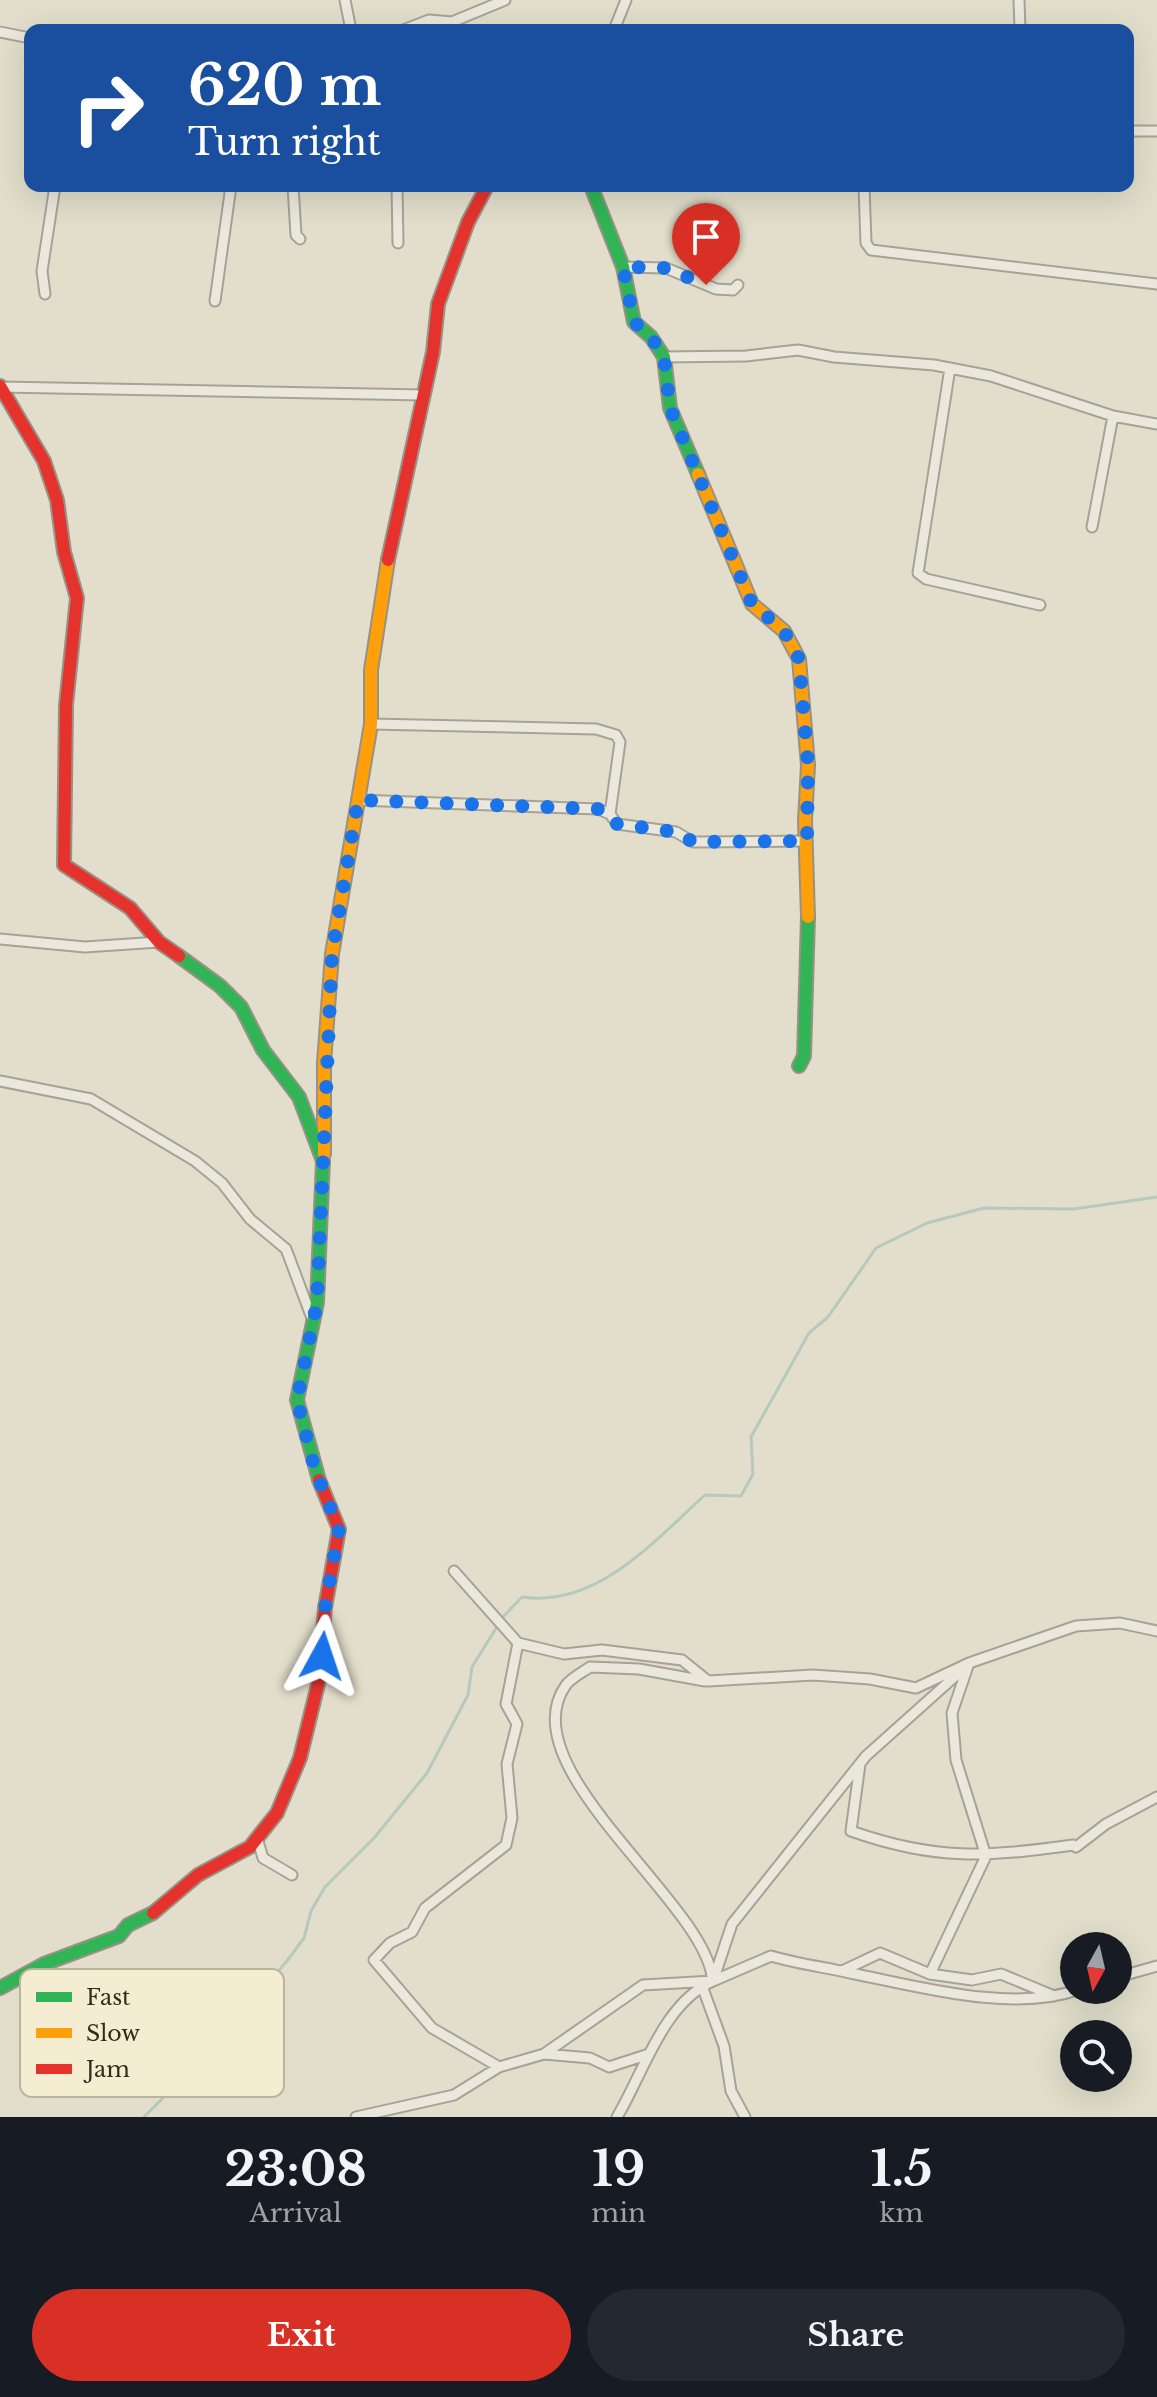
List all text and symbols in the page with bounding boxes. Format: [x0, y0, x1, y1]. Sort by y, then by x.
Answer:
text: 620 m [188, 51, 381, 120]
icon: right [56, 56, 160, 160]
text: Turn right [188, 120, 381, 165]
pin [672, 203, 740, 285]
icon: arrive [684, 215, 728, 259]
position arrow [280, 1614, 364, 1698]
north arrow [1060, 1932, 1132, 2004]
map controls [1060, 1932, 1132, 2092]
legend [20, 1969, 284, 2097]
text: Fast [86, 1984, 131, 2011]
text: Slow [86, 2020, 140, 2047]
button: search [1060, 2020, 1132, 2092]
text: Jam [83, 2056, 130, 2083]
text: 23:08 [225, 2139, 367, 2199]
text: 19 [592, 2139, 645, 2199]
text: 1.5 [870, 2139, 932, 2199]
text: Arrival [250, 2197, 342, 2229]
text: min [591, 2197, 646, 2229]
text: km [879, 2197, 923, 2229]
button: Exit [32, 2289, 571, 2381]
button: Share [587, 2289, 1125, 2381]

